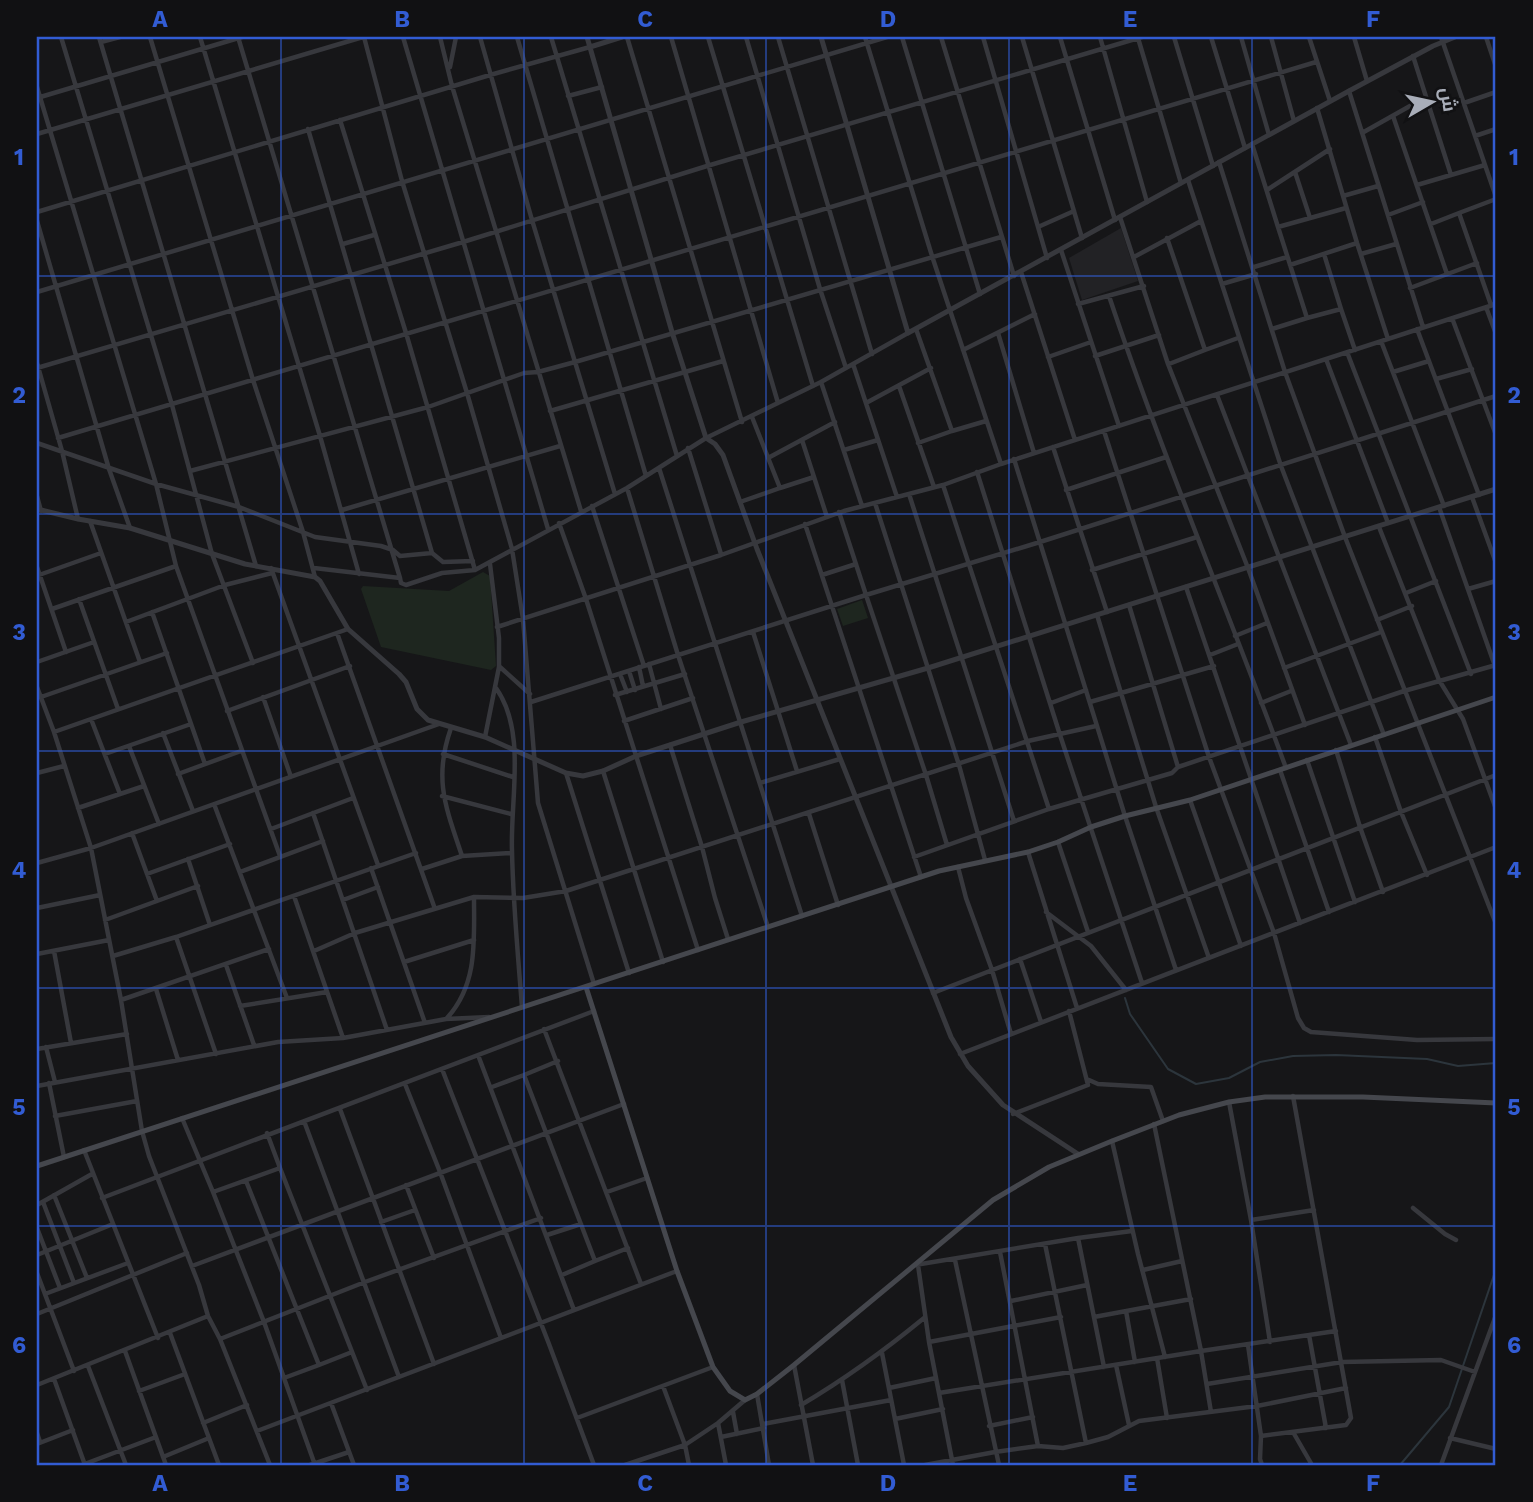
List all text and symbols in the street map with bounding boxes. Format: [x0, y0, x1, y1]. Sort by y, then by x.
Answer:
text: A [152, 6, 168, 33]
text: B [394, 6, 410, 33]
text: C [637, 6, 653, 33]
text: D [880, 6, 896, 33]
text: E [1123, 6, 1137, 33]
text: F [1366, 6, 1380, 33]
north arrow [1396, 66, 1466, 136]
text: ش [1435, 86, 1462, 113]
text: 1 [14, 144, 24, 171]
text: 1 [1509, 144, 1519, 171]
text: 2 [12, 382, 26, 409]
text: 2 [1507, 382, 1521, 409]
text: 3 [12, 619, 26, 646]
text: 3 [1507, 619, 1521, 646]
text: 4 [12, 857, 27, 884]
text: 4 [1507, 857, 1522, 884]
text: 5 [12, 1094, 26, 1121]
text: 5 [1507, 1094, 1521, 1121]
text: 6 [12, 1332, 26, 1359]
text: 6 [1507, 1332, 1521, 1359]
text: A [152, 1470, 168, 1497]
text: B [394, 1470, 410, 1497]
text: C [637, 1470, 653, 1497]
text: D [880, 1470, 896, 1497]
text: E [1123, 1470, 1137, 1497]
text: F [1366, 1470, 1380, 1497]

